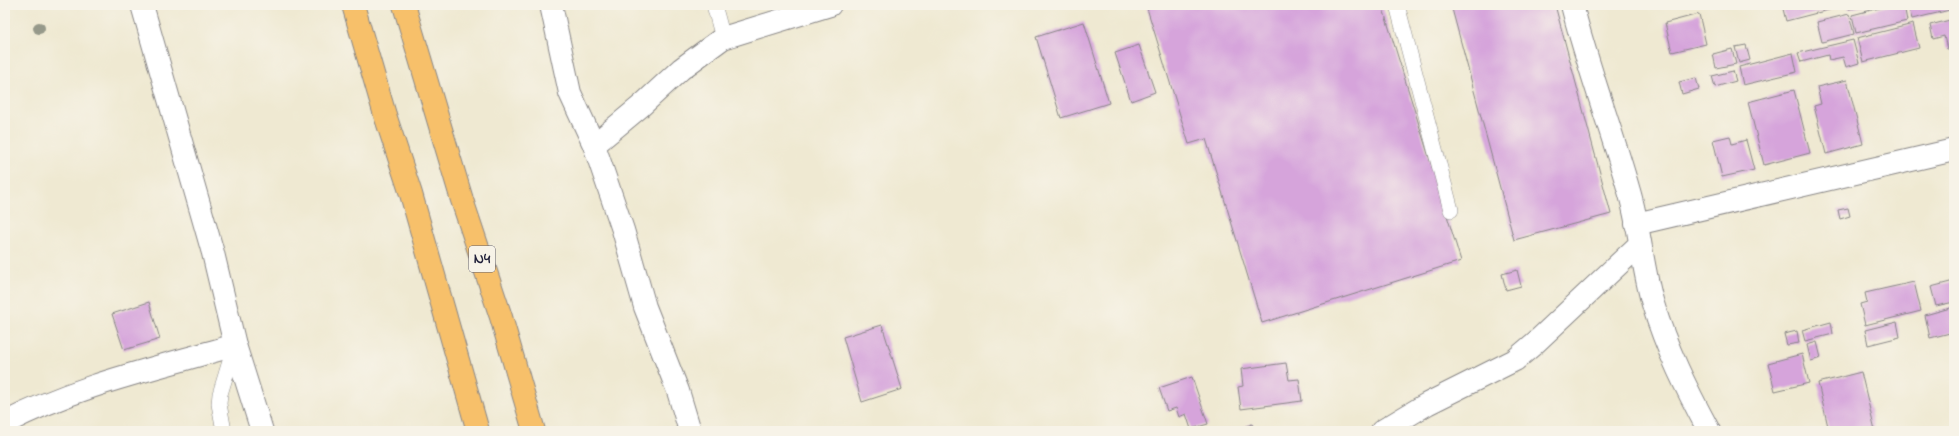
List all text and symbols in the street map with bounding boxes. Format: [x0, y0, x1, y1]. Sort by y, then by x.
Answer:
road number: N4 [469, 246, 495, 272]

